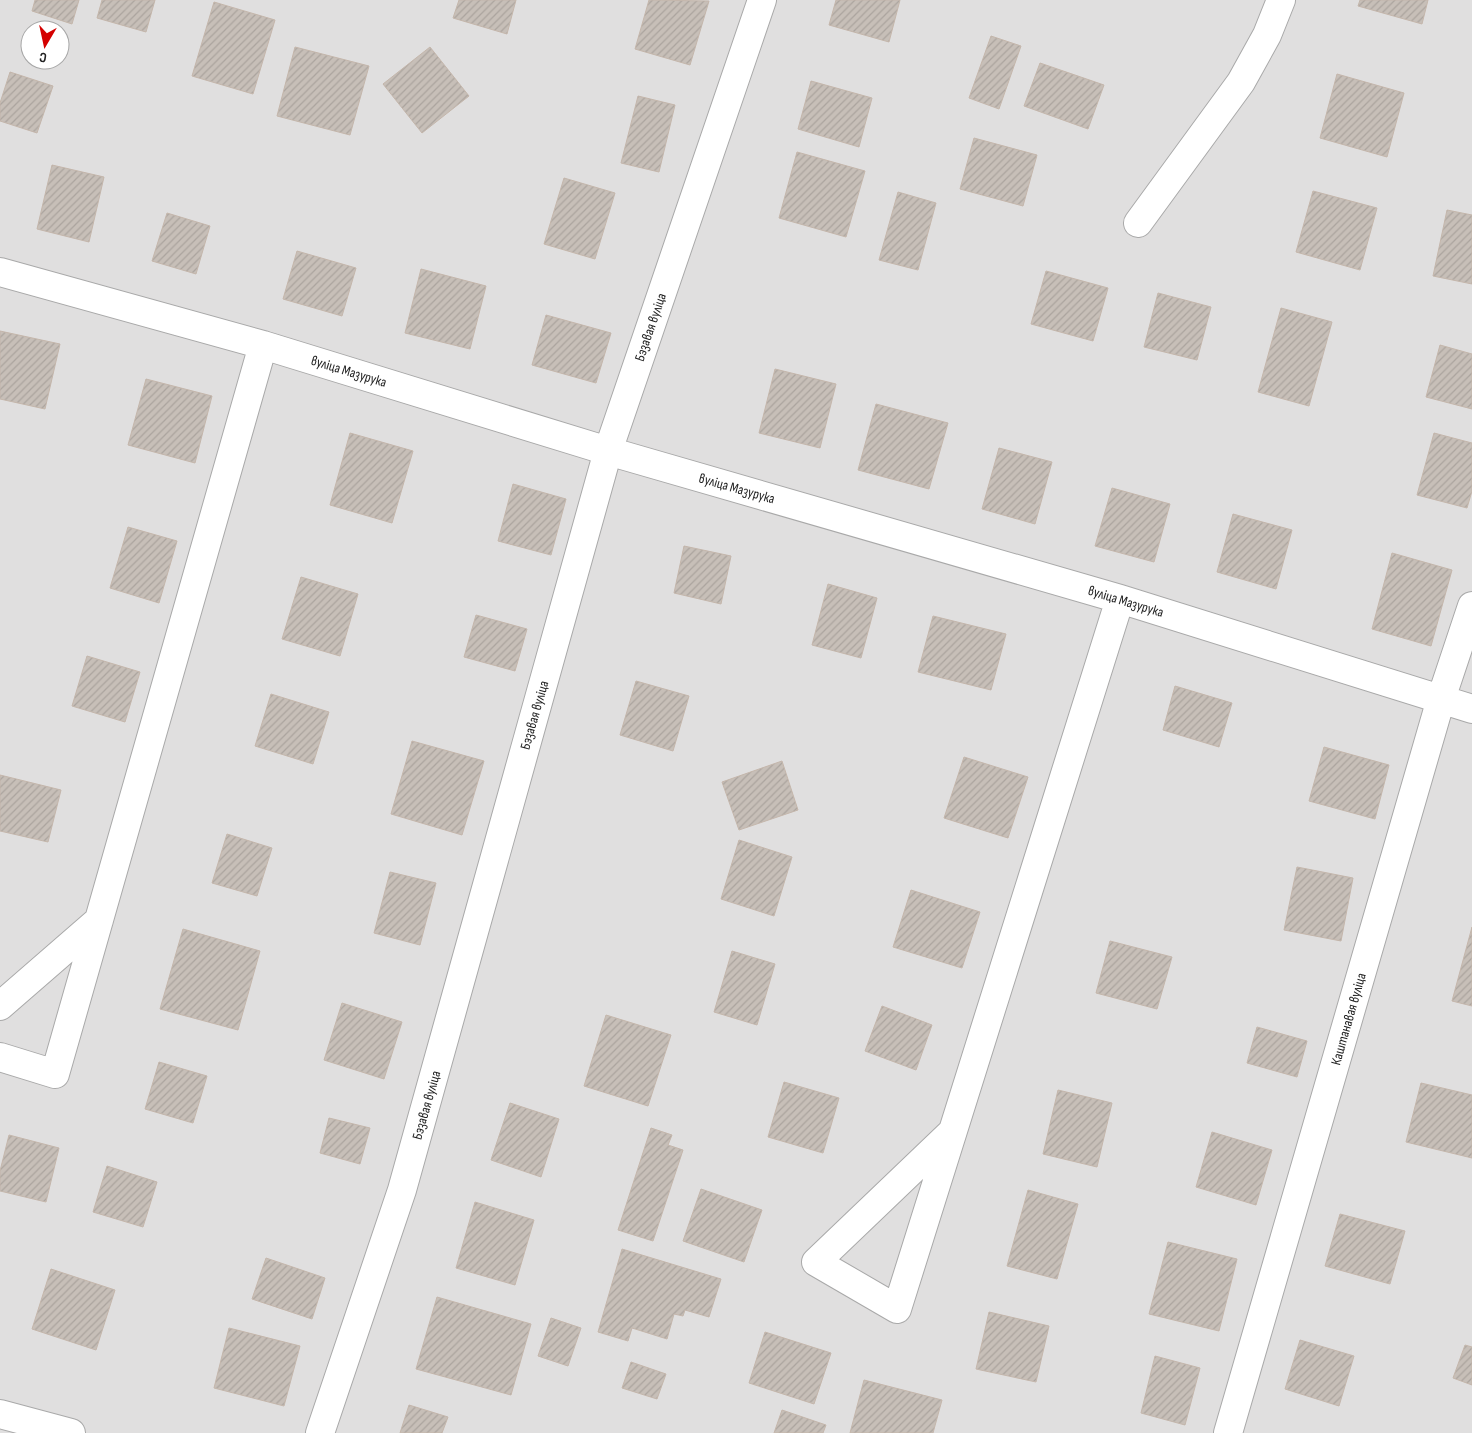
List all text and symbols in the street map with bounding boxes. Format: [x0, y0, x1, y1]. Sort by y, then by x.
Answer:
north arrow [20, 20, 70, 70]
text: С [38, 48, 48, 66]
street label: Бэзавая вуліца [631, 291, 670, 363]
street label: вуліца Мазурука [309, 352, 389, 391]
street label: вуліца Мазурука [697, 470, 777, 507]
street label: вуліца Мазурука [1086, 582, 1166, 621]
street label: Бэзавая вуліца [517, 679, 552, 752]
street label: Каштанавая вуліца [1327, 971, 1370, 1067]
street label: Бэзавая вуліца [409, 1069, 444, 1142]

